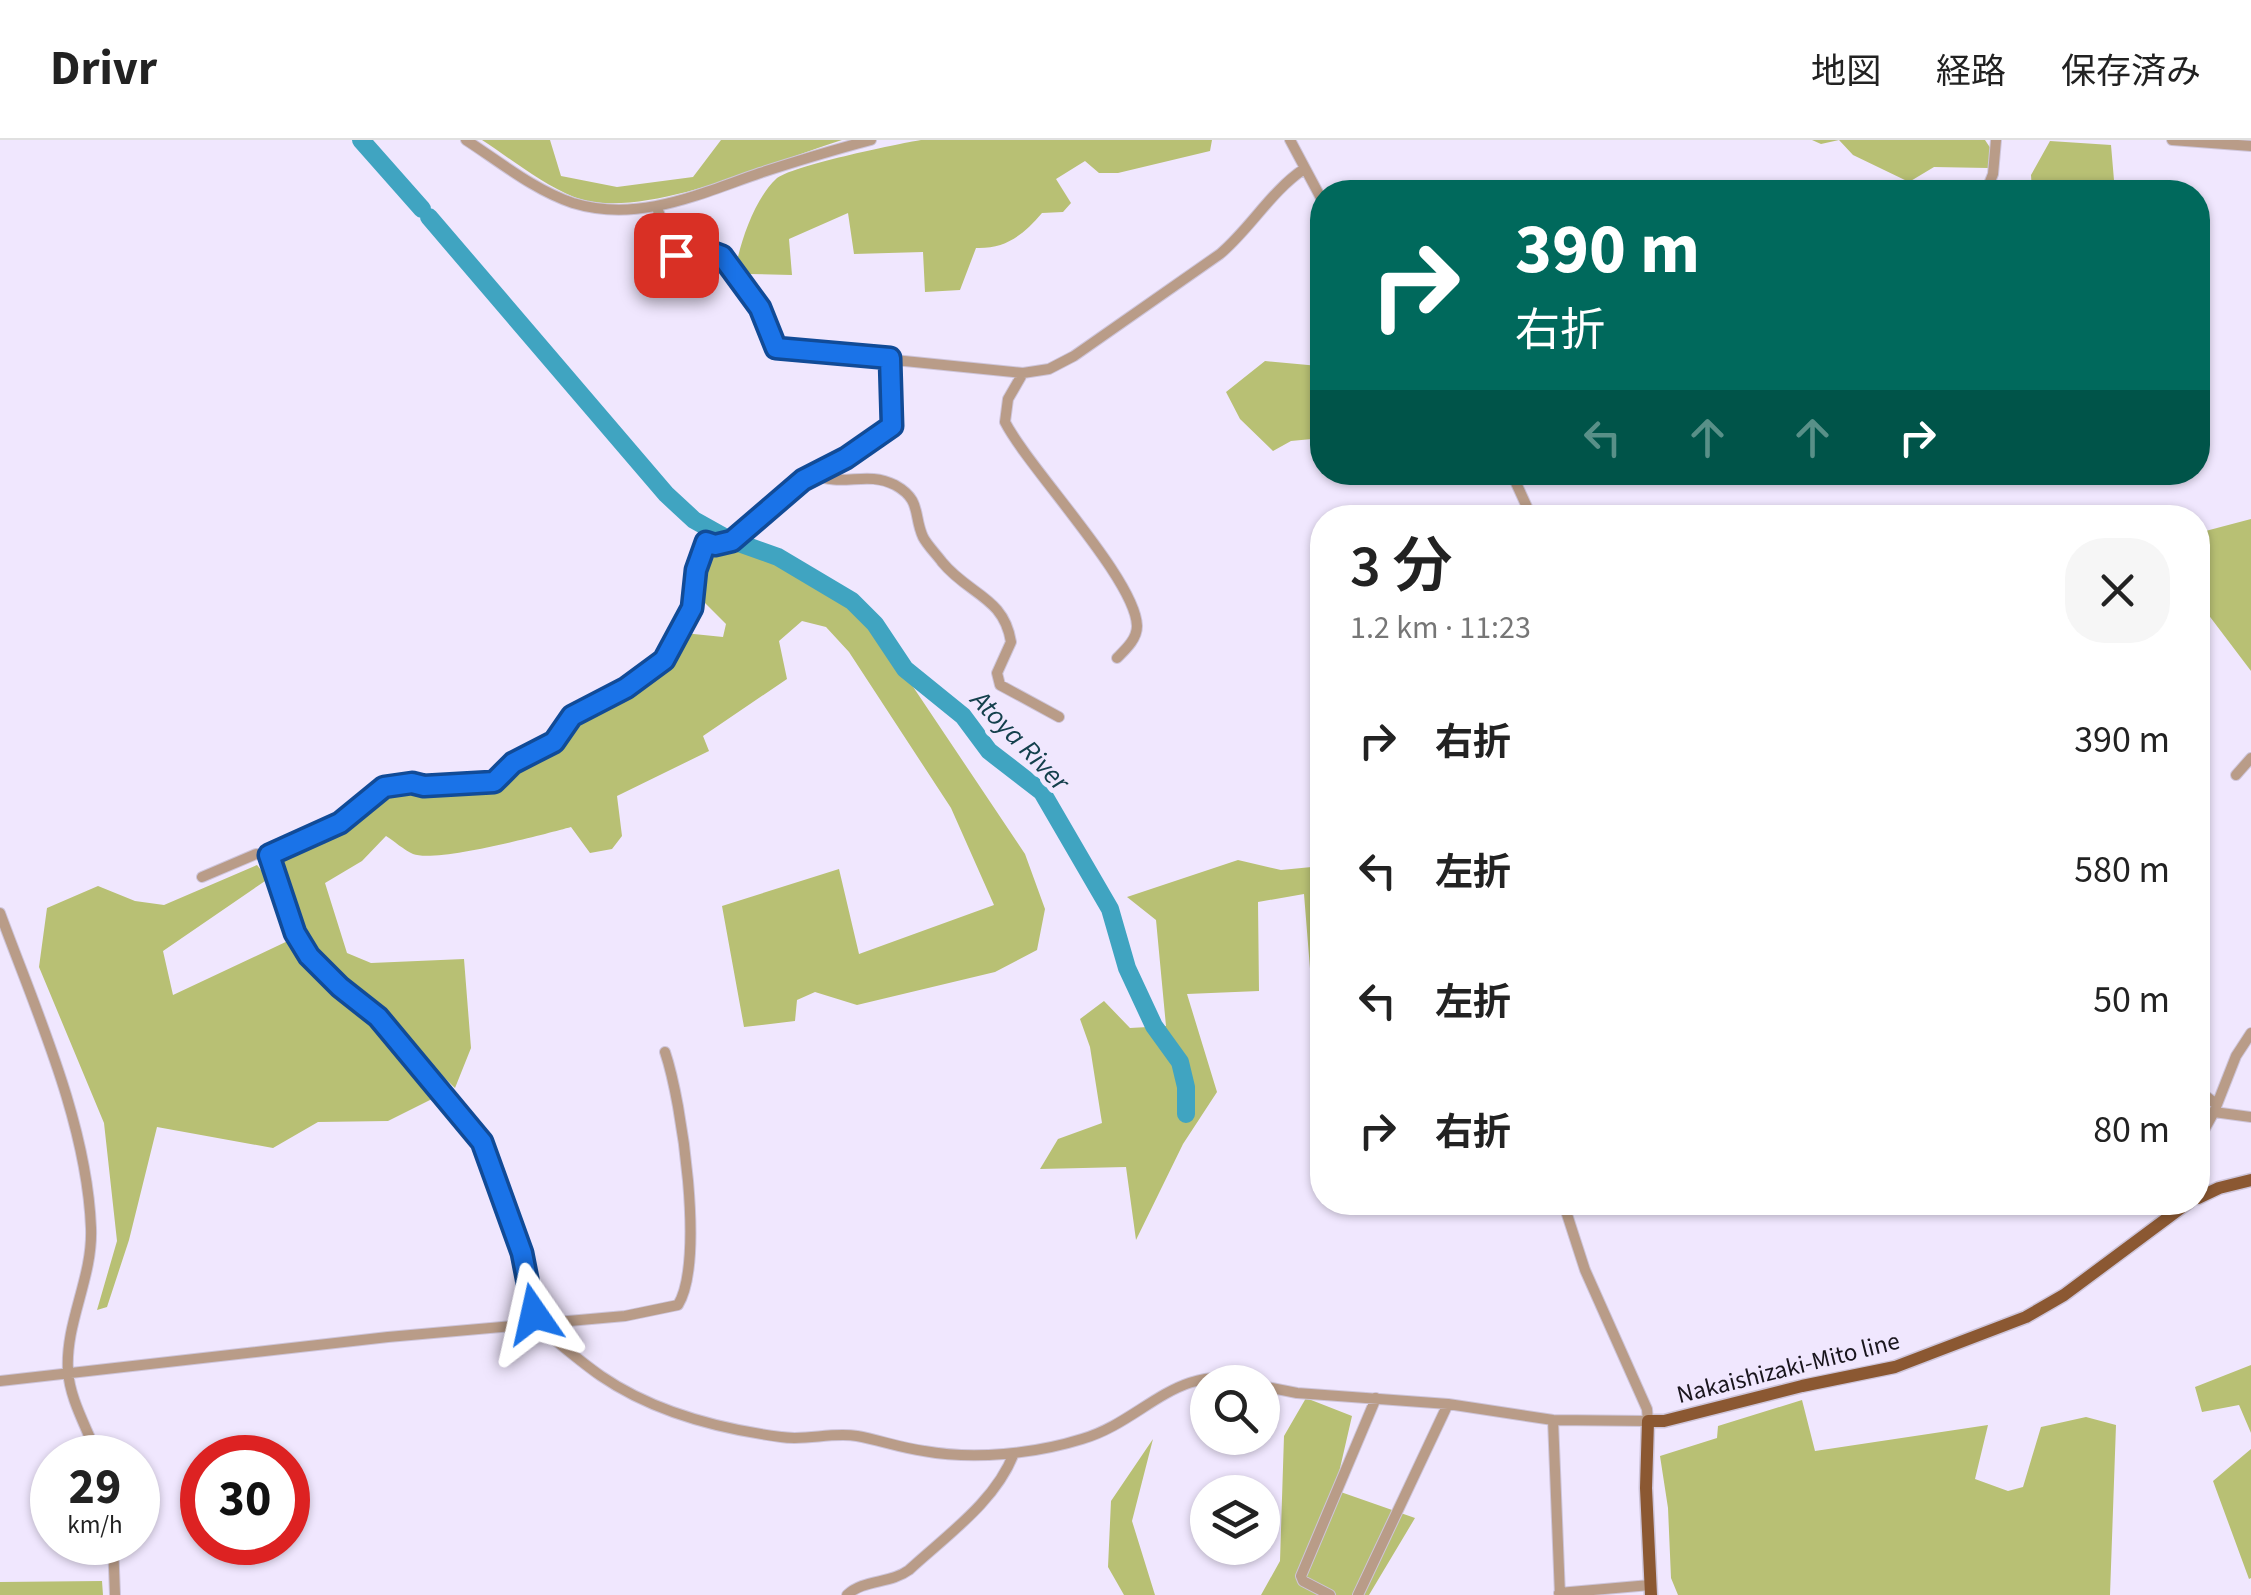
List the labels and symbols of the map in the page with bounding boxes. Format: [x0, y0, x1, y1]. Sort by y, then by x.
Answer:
pin [634, 213, 719, 298]
water label: Atoya River [960, 680, 1080, 801]
position arrow [482, 1262, 586, 1366]
street label: Nakaishizaki-Mito line [1673, 1323, 1903, 1413]
speed limit sign: 30 [180, 1435, 310, 1565]

